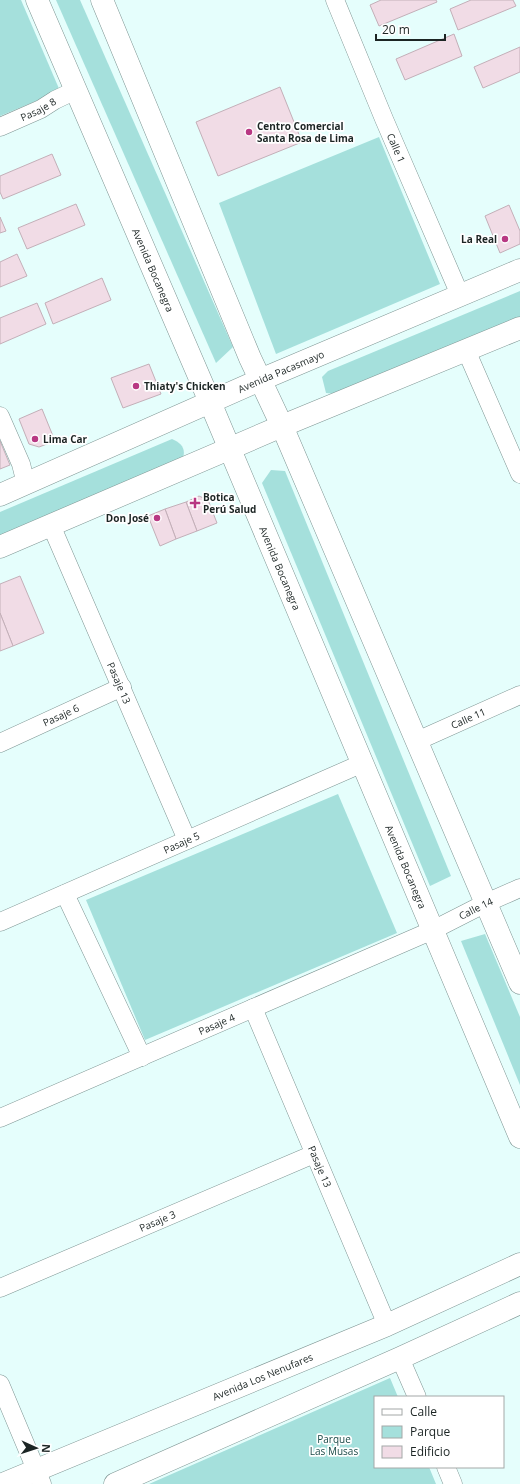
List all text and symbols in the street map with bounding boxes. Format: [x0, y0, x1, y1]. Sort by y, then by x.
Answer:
scale bar [376, 16, 445, 42]
text: 20 m [382, 21, 410, 38]
street label: Pasaje 8 [18, 94, 59, 124]
place label: Centro Comercial Santa Rosa de Lima [257, 119, 354, 145]
marker: Centro Comercial Santa Rosa de Lima [244, 127, 254, 137]
street label: Calle 1 [384, 131, 409, 165]
street label: Avenida Bocanegra [129, 226, 177, 314]
place label: La Real [461, 232, 497, 246]
marker: La Real [500, 234, 510, 244]
street label: Avenida Pacasmayo [236, 347, 326, 396]
place label: Thiaty's Chicken [144, 379, 226, 393]
marker: Thiaty's Chicken [131, 381, 141, 391]
place label: Lima Car [43, 432, 88, 446]
marker: Lima Car [30, 434, 40, 444]
place label: Botica Perú Salud [203, 490, 256, 516]
marker: Botica Perú Salud [190, 498, 200, 508]
place label: Don José [106, 511, 149, 525]
marker: Don José [152, 513, 162, 523]
street label: Avenida Bocanegra [256, 524, 304, 612]
street label: Pasaje 13 [104, 660, 134, 706]
street label: Pasaje 6 [41, 701, 82, 729]
street label: Calle 11 [449, 704, 488, 732]
street label: Avenida Bocanegra [382, 823, 430, 911]
street label: Pasaje 5 [161, 828, 202, 857]
street label: Calle 14 [456, 894, 495, 923]
street label: Pasaje 4 [196, 1010, 237, 1038]
street label: Pasaje 13 [305, 1143, 335, 1190]
street label: Pasaje 3 [137, 1207, 178, 1235]
street label: Avenida Los Nenufares [210, 1349, 315, 1404]
legend [374, 1396, 504, 1468]
text: Calle [410, 1403, 437, 1420]
text: Parque [410, 1423, 450, 1440]
north arrow [16, 1428, 56, 1468]
park label: Parque Las Musas [310, 1432, 358, 1458]
text: Edificio [410, 1443, 450, 1460]
text: N [39, 1444, 54, 1453]

